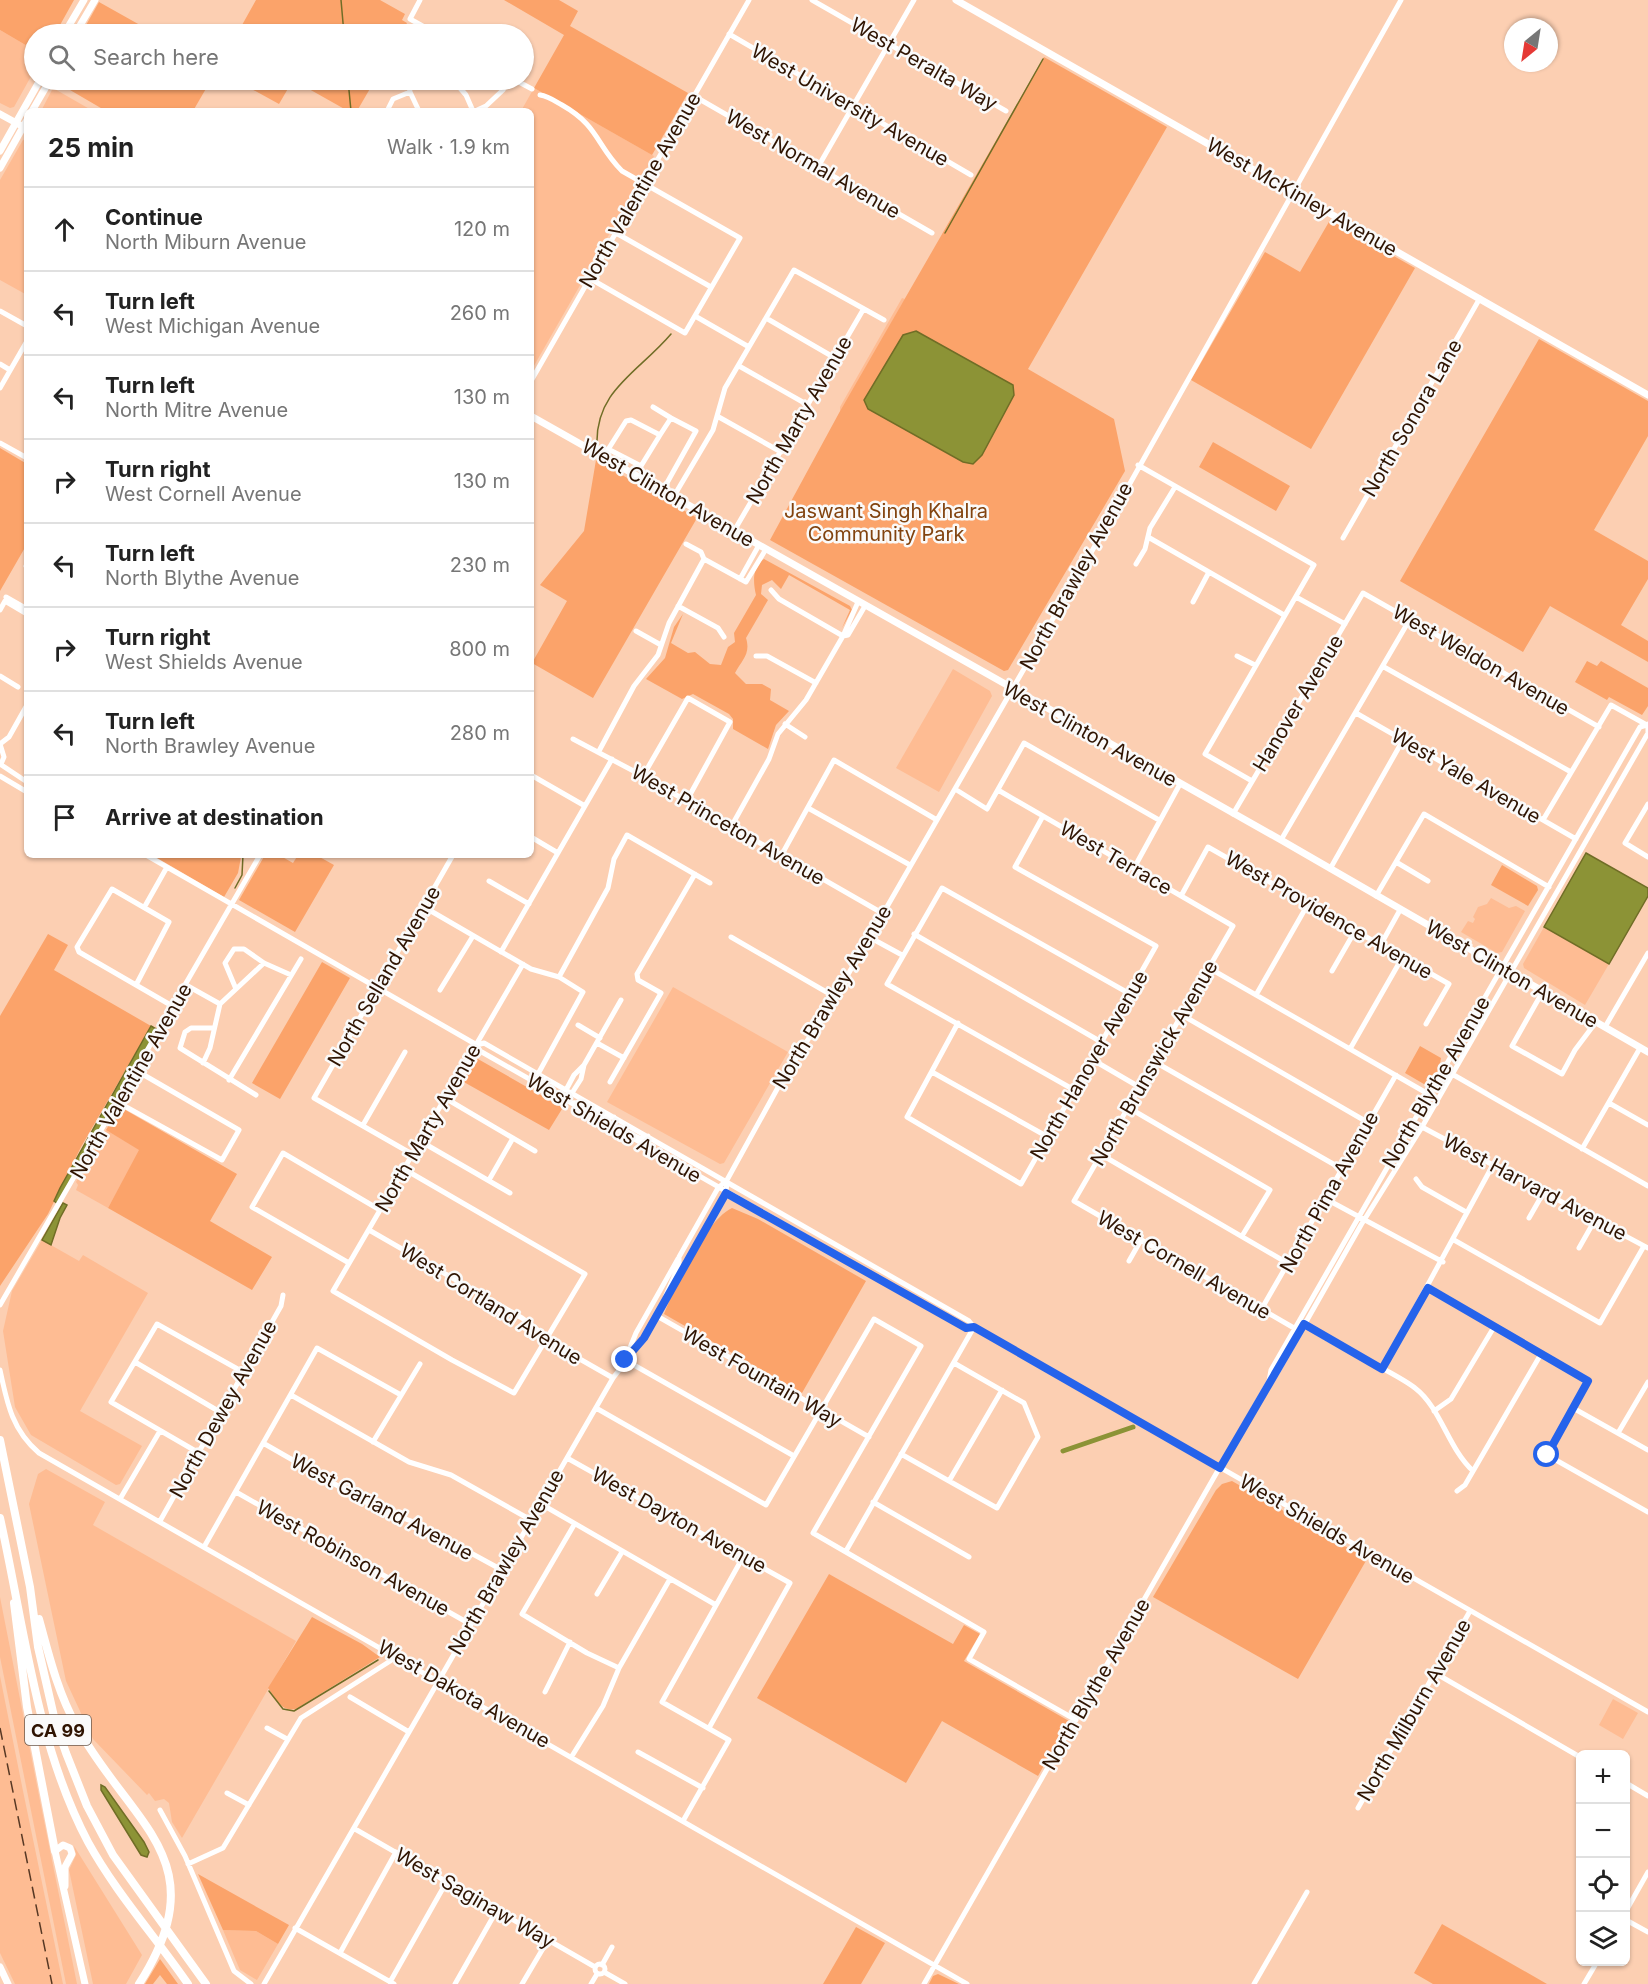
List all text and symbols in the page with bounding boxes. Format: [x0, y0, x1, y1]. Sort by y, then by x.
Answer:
street label: West Peralta Way [846, 12, 1002, 116]
north arrow [1504, 18, 1558, 72]
search box [24, 24, 534, 90]
street label: West University Avenue [747, 39, 953, 171]
icon: search [45, 41, 78, 74]
text: Search here [93, 44, 219, 70]
street label: North Valentine Avenue [574, 88, 706, 292]
street label: West Normal Avenue [722, 104, 904, 224]
text: 25 min [48, 132, 134, 163]
street label: West McKinley Avenue [1202, 133, 1402, 261]
text: Walk · 1.9 km [387, 135, 510, 159]
text: Continue [105, 204, 203, 230]
icon: ahead [48, 213, 81, 246]
text: 120 m [454, 217, 510, 241]
text: North Miburn Avenue [105, 230, 306, 254]
text: Turn left [105, 288, 195, 314]
icon: left [48, 297, 81, 330]
text: 260 m [450, 301, 510, 325]
text: West Michigan Avenue [105, 314, 320, 338]
street label: North Marty Avenue [741, 332, 857, 508]
street label: North Sonora Lane [1357, 335, 1467, 501]
text: Turn left [105, 372, 195, 398]
icon: left [48, 381, 81, 414]
text: 130 m [454, 385, 510, 409]
text: North Mitre Avenue [105, 398, 288, 422]
street label: West Clinton Avenue [577, 434, 759, 552]
text: Turn right [105, 456, 211, 482]
icon: right [48, 465, 81, 498]
text: 130 m [454, 469, 510, 493]
street label: North Brawley Avenue [1015, 478, 1137, 674]
text: West Cornell Avenue [105, 482, 302, 506]
park label: Jaswant Singh Khalra Community Park [784, 499, 988, 546]
text: Turn left [105, 540, 195, 566]
icon: left [48, 549, 81, 582]
text: 230 m [450, 553, 510, 577]
text: North Blythe Avenue [105, 566, 299, 590]
street label: West Weldon Avenue [1388, 600, 1574, 720]
text: Turn right [105, 624, 211, 650]
street label: Hanover Avenue [1248, 630, 1348, 776]
icon: right [48, 633, 81, 666]
text: 800 m [449, 637, 510, 661]
text: West Shields Avenue [105, 650, 303, 674]
street label: West Clinton Avenue [999, 676, 1181, 792]
text: Turn left [105, 708, 195, 734]
icon: left [48, 717, 81, 750]
text: 280 m [450, 721, 510, 745]
street label: West Yale Avenue [1387, 723, 1545, 829]
text: North Brawley Avenue [105, 734, 315, 758]
street label: West Princeton Avenue [627, 760, 829, 890]
icon: arrive [48, 801, 81, 834]
text: Arrive at destination [105, 804, 324, 830]
street label: West Terrace [1056, 816, 1176, 900]
street label: West Providence Avenue [1221, 846, 1437, 984]
street label: North Selland Avenue [323, 882, 445, 1070]
street label: North Brawley Avenue [768, 901, 896, 1093]
street label: West Clinton Avenue [1421, 915, 1603, 1033]
street label: North Brunswick Avenue [1085, 956, 1223, 1170]
street label: North Hanover Avenue [1025, 966, 1153, 1164]
street label: North Valentine Avenue [65, 979, 197, 1183]
street label: North Blythe Avenue [1377, 992, 1495, 1172]
street label: North Marty Avenue [370, 1040, 486, 1216]
street label: West Shields Avenue [522, 1068, 706, 1188]
street label: North Pima Avenue [1275, 1107, 1383, 1277]
street label: West Harvard Avenue [1439, 1128, 1631, 1246]
street label: West Cornell Avenue [1093, 1205, 1275, 1325]
street label: West Cortland Avenue [396, 1238, 586, 1370]
street label: North Dewey Avenue [164, 1316, 282, 1502]
street label: West Fountain Way [678, 1321, 846, 1433]
route end [611, 1346, 637, 1372]
route start [1533, 1441, 1559, 1467]
street label: West Garland Avenue [287, 1449, 477, 1565]
street label: West Dayton Avenue [587, 1462, 771, 1578]
street label: North Brawley Avenue [443, 1465, 569, 1659]
street label: West Shields Avenue [1235, 1469, 1419, 1589]
street label: West Robinson Avenue [252, 1495, 454, 1621]
street label: North Blythe Avenue [1037, 1594, 1155, 1774]
street label: North Milburn Avenue [1352, 1615, 1476, 1805]
street label: West Dakota Avenue [374, 1635, 554, 1753]
road number: CA 99 [25, 1715, 91, 1745]
map controls [1576, 1750, 1630, 1966]
button: + [1576, 1750, 1630, 1804]
button: − [1576, 1804, 1630, 1858]
street label: West Saginaw Way [391, 1843, 559, 1953]
button: locate [1576, 1858, 1630, 1912]
button: layers [1576, 1912, 1630, 1966]

